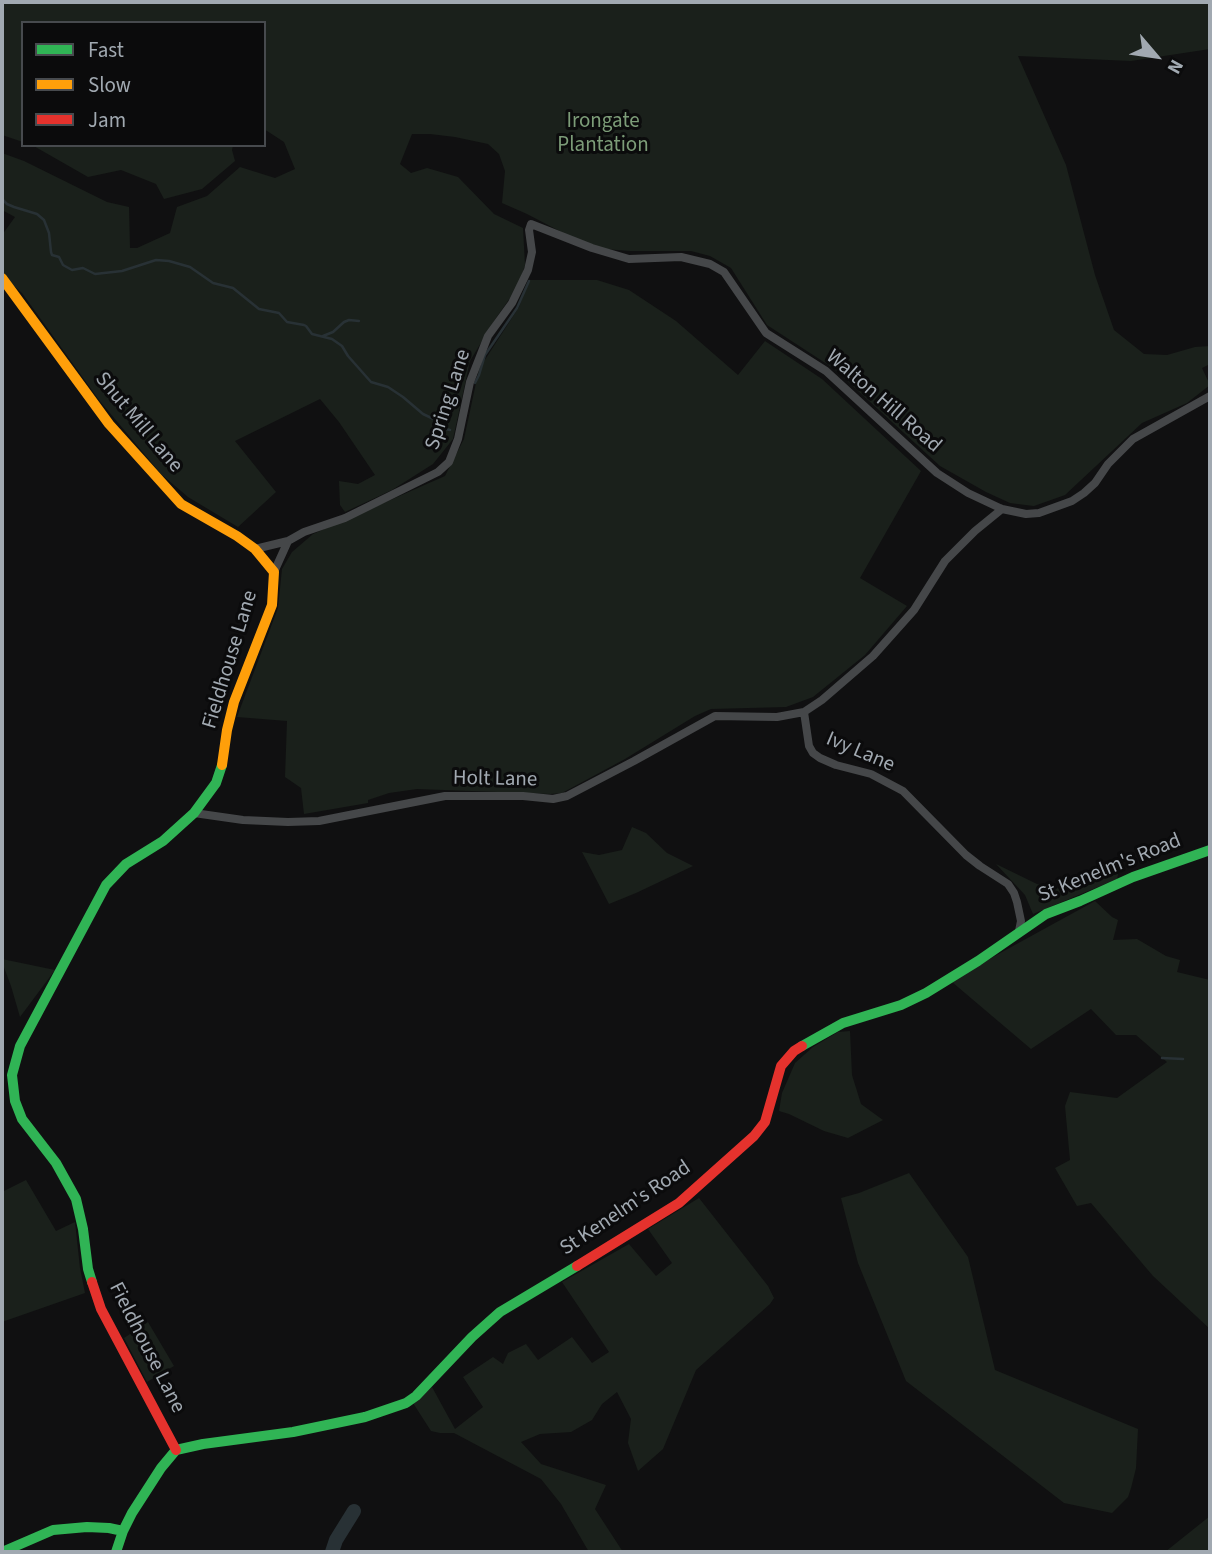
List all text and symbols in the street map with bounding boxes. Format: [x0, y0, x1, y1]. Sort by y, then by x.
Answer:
legend [21, 21, 266, 147]
north arrow [1121, 21, 1191, 91]
text: Fast [88, 35, 124, 65]
text: N [1160, 54, 1190, 78]
text: Slow [88, 70, 131, 100]
text: Jam [88, 105, 126, 135]
park label: Irongate Plantation [557, 109, 649, 159]
street label: Walton Hill Road [820, 345, 946, 459]
street label: Spring Lane [421, 347, 477, 453]
street label: Shut Mill Lane [89, 368, 187, 478]
street label: Fieldhouse Lane [198, 588, 264, 732]
street label: Ivy Lane [822, 727, 898, 779]
street label: Holt Lane [453, 767, 537, 793]
street label: St Kenelm's Road [1035, 829, 1185, 909]
street label: St Kenelm's Road [556, 1156, 696, 1262]
street label: Fieldhouse Lane [102, 1278, 190, 1418]

